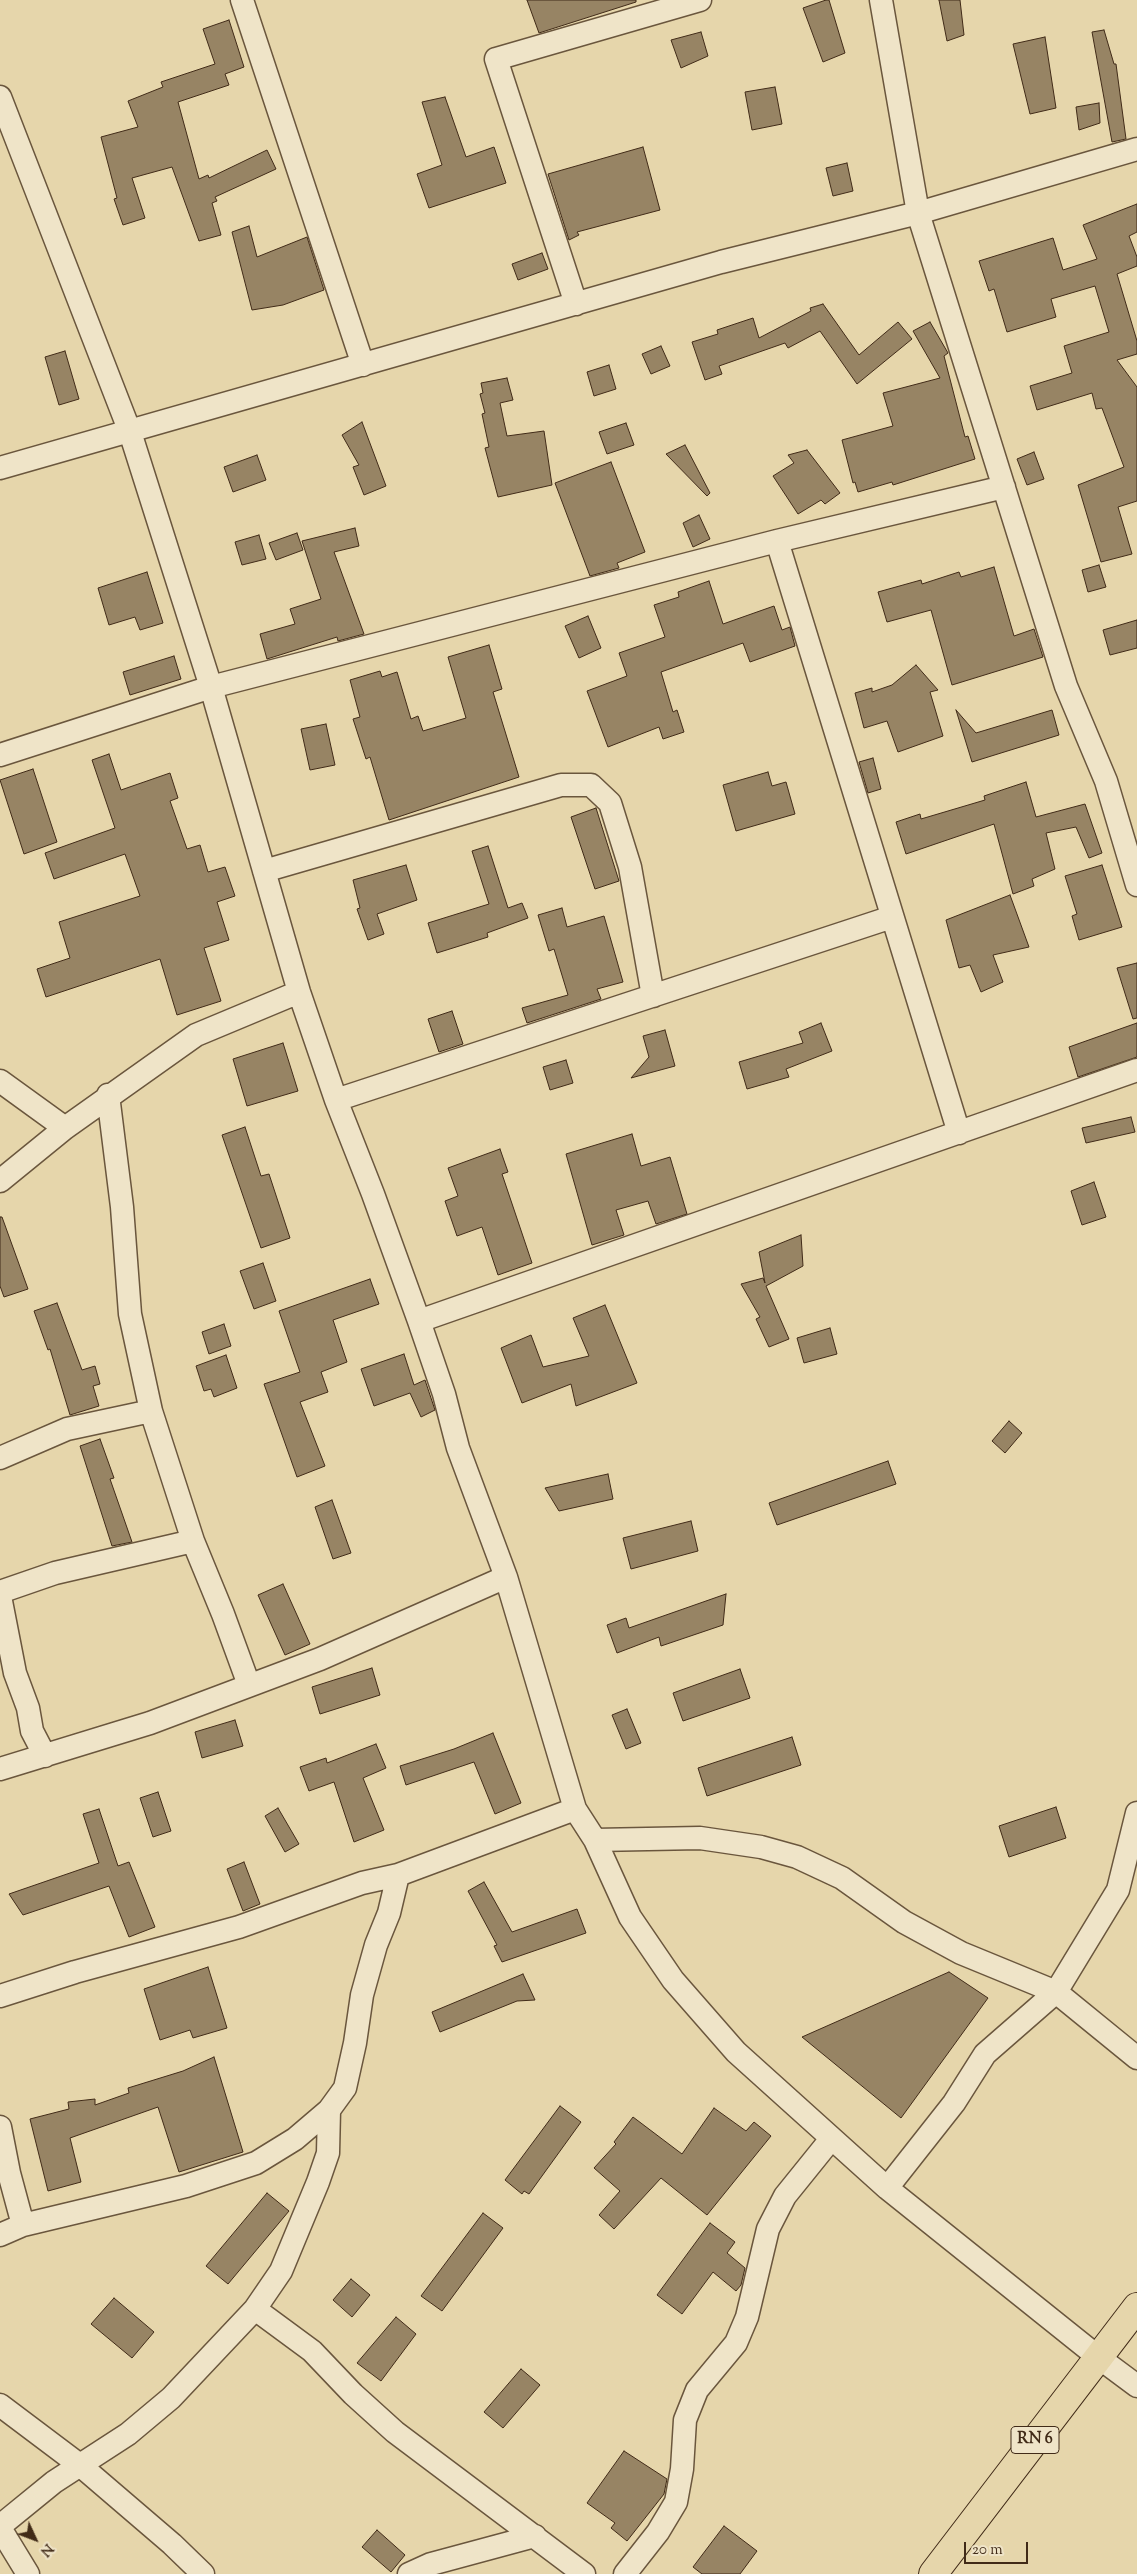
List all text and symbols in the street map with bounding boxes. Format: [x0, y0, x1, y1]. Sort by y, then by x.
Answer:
road number: RN 6 [1011, 2426, 1059, 2454]
north arrow [10, 2514, 60, 2564]
scale bar [967, 2532, 1031, 2564]
text: N [35, 2538, 57, 2560]
text: 20 m [972, 2540, 1003, 2561]

